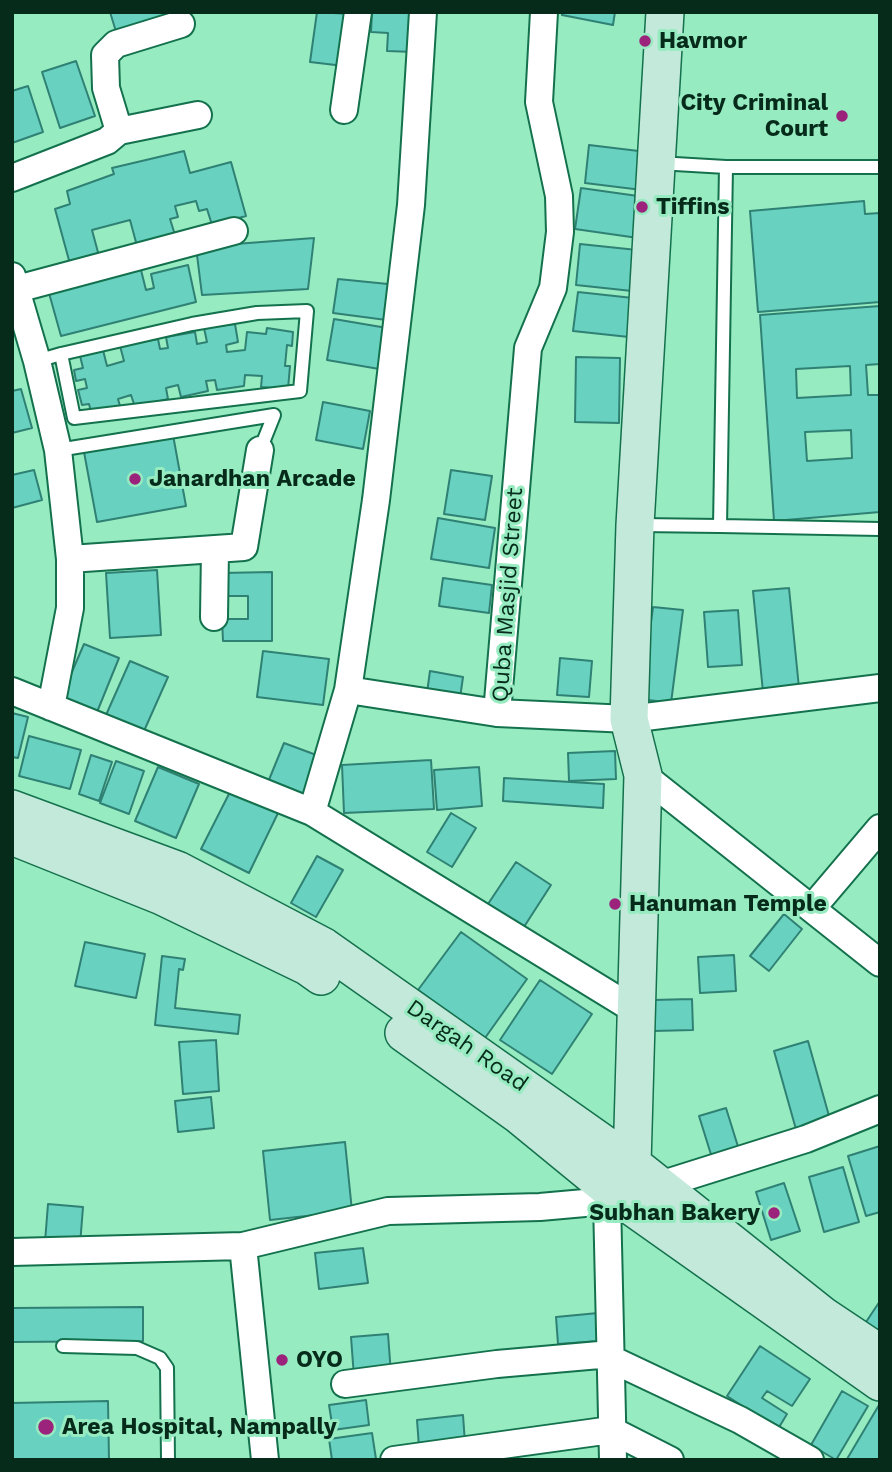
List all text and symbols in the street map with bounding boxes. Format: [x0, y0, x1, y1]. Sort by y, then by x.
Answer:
place label: Havmor [659, 27, 747, 55]
marker: Havmor [637, 33, 653, 49]
place label: City Criminal Court [680, 89, 828, 143]
marker: City Criminal Court [834, 108, 850, 124]
place label: Tiffins [656, 193, 729, 221]
marker: Tiffins [634, 199, 650, 215]
place label: Janardhan Arcade [149, 465, 356, 493]
marker: Janardhan Arcade [127, 471, 143, 487]
street label: Quba Masjid Street [487, 487, 529, 703]
place label: Hanuman Temple [629, 890, 827, 918]
marker: Hanuman Temple [607, 896, 623, 912]
street label: Dargah Road [401, 994, 533, 1098]
place label: Subhan Bakery [589, 1199, 760, 1227]
marker: Subhan Bakery [766, 1205, 782, 1221]
place label: OYO [296, 1346, 343, 1374]
marker: OYO [274, 1352, 290, 1368]
place label: Area Hospital, Nampally [62, 1413, 337, 1441]
marker: Area Hospital, Nampally [36, 1417, 56, 1437]

